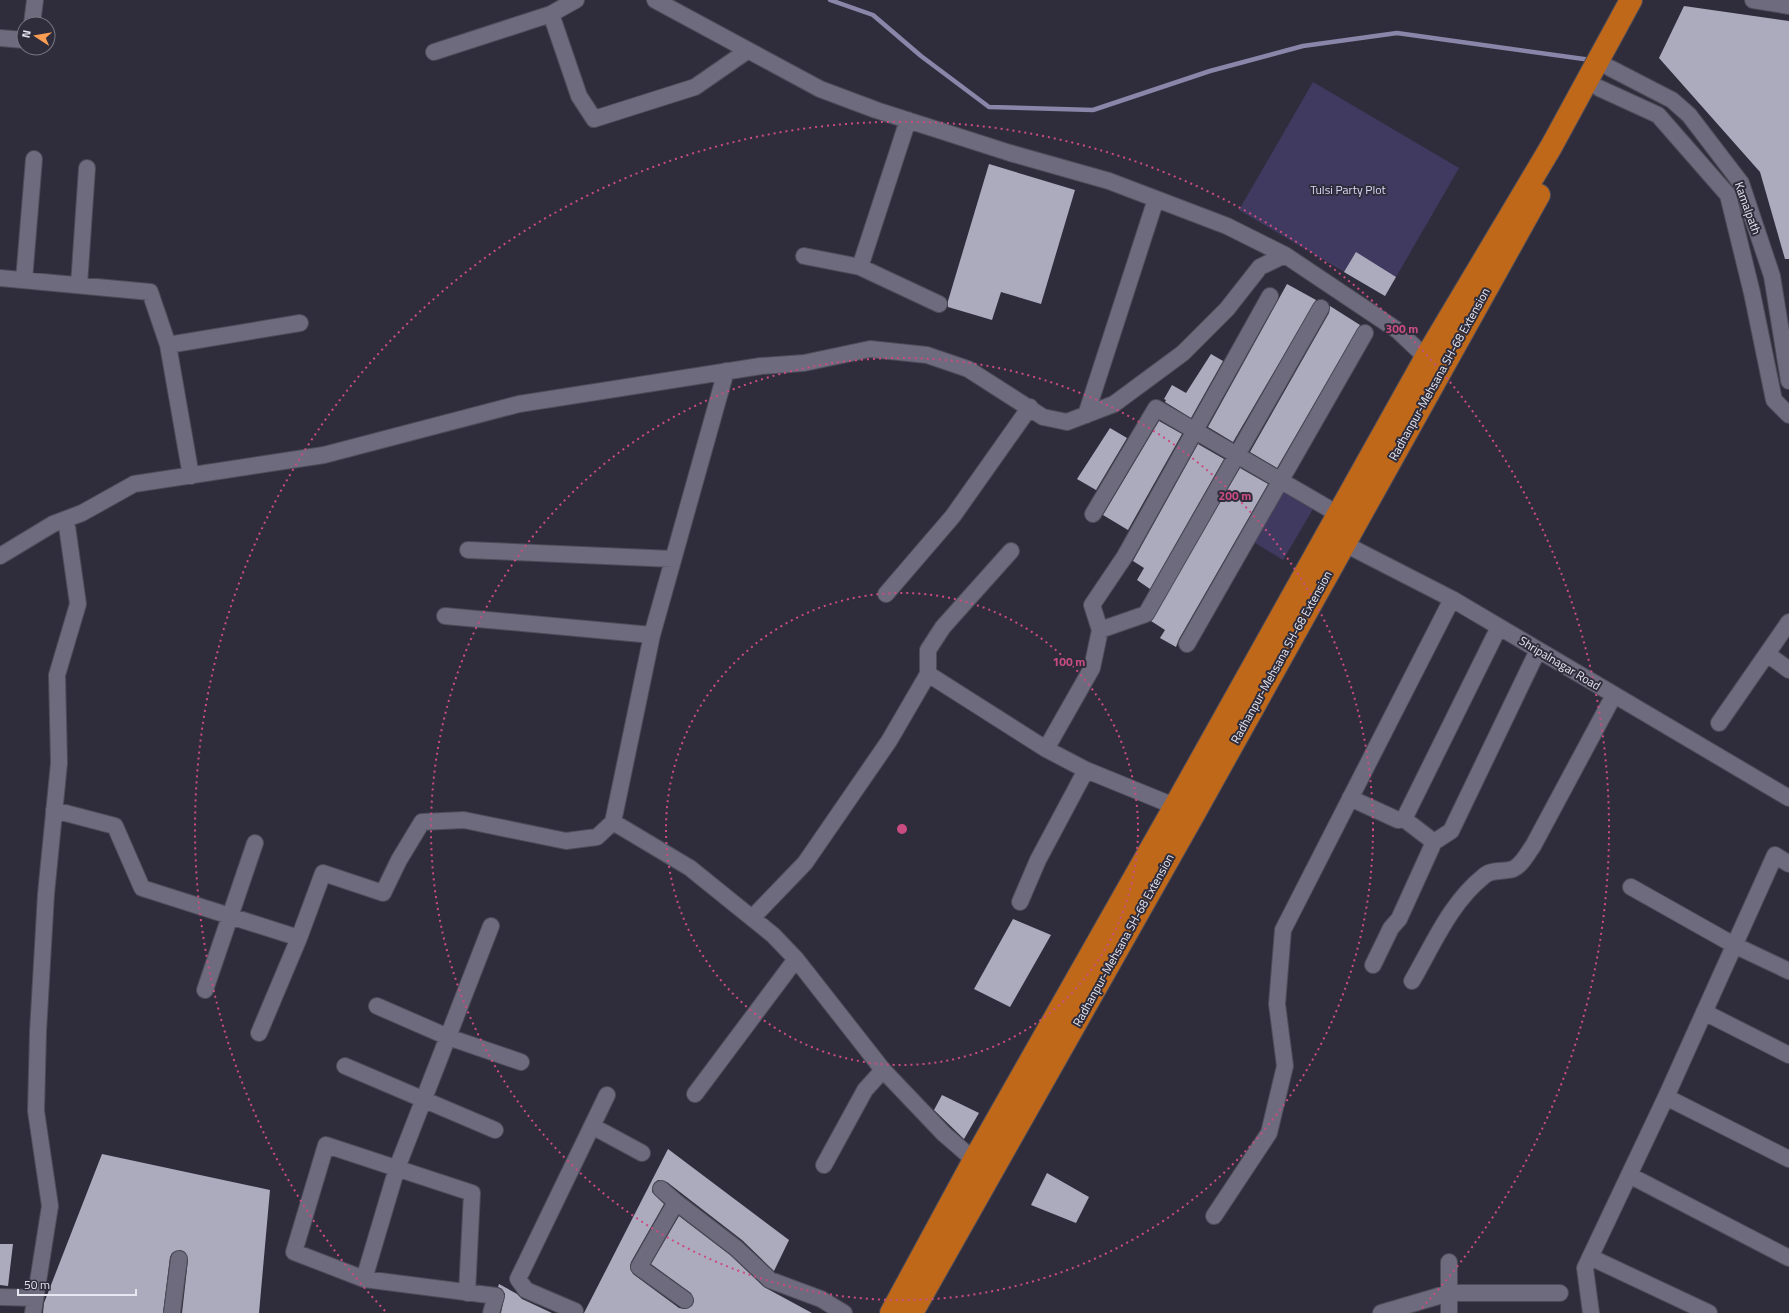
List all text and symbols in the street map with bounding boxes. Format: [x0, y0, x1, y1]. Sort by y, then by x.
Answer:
north arrow [16, 16, 56, 56]
text: N [18, 29, 35, 39]
street label: Kamalpath [1730, 179, 1766, 237]
park label: Tulsi Party Plot [1310, 180, 1387, 199]
street label: Radhanpur-Mehsana SH-68 Extension [1383, 284, 1495, 464]
text: 300 m [1386, 319, 1418, 338]
text: 200 m [1219, 486, 1251, 505]
street label: Radhanpur-Mehsana SH-68 Extension [1225, 567, 1337, 747]
street label: Shripalnagar Road [1516, 631, 1604, 695]
text: 100 m [1053, 652, 1085, 671]
centre of rings [895, 822, 909, 836]
street label: Radhanpur-Mehsana SH-68 Extension [1067, 850, 1179, 1030]
scale bar [18, 1271, 136, 1297]
text: 50 m [24, 1275, 50, 1294]

